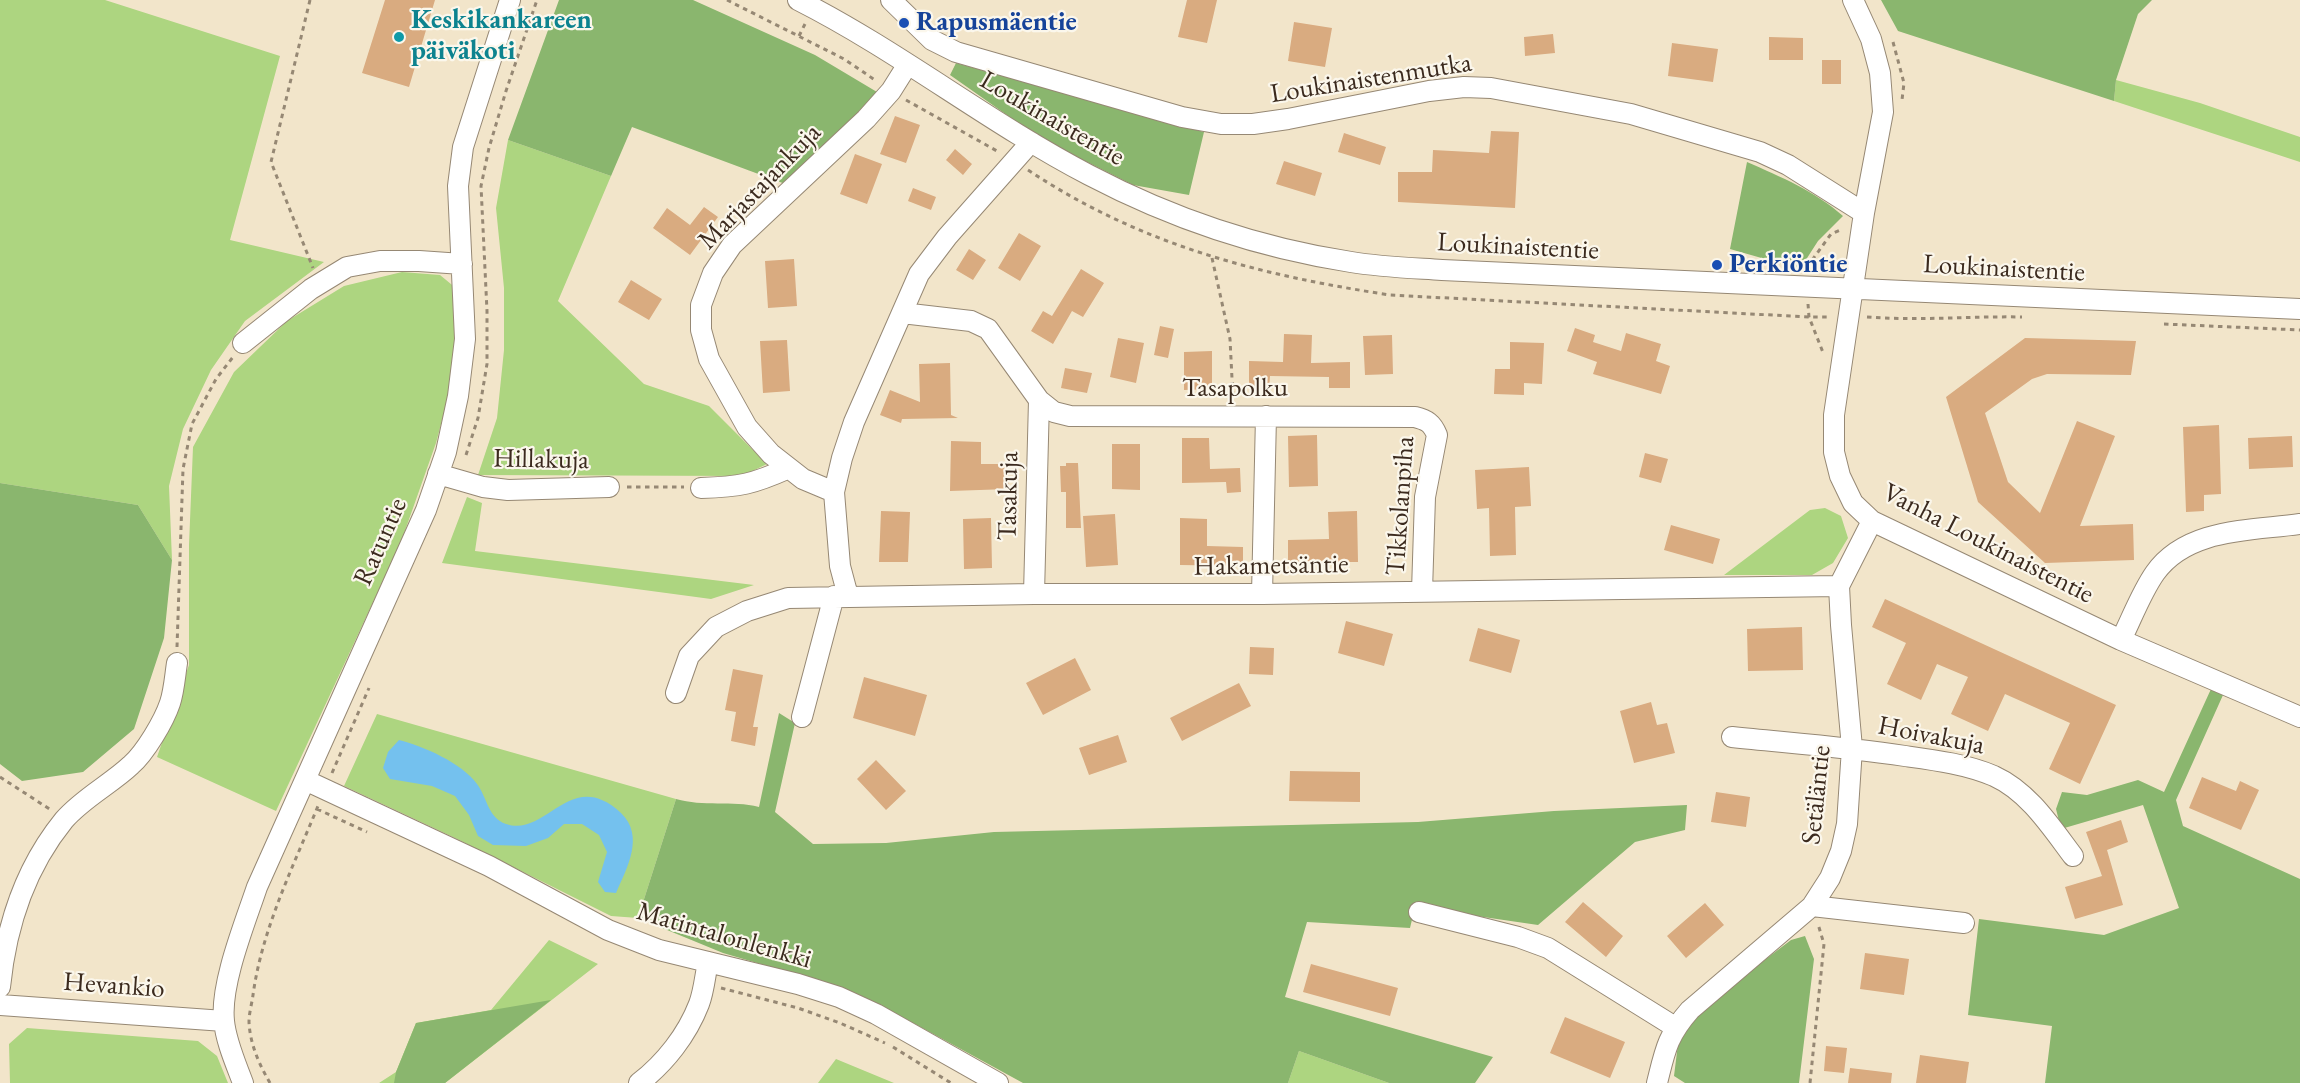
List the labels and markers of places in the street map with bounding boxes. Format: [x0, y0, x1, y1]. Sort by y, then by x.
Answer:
place label: Keskikankareen päiväkoti [411, 5, 592, 68]
place label: Rapusmäentie [916, 7, 1077, 39]
marker: Rapusmäentie [897, 16, 911, 30]
marker: Keskikankareen päiväkoti [392, 30, 406, 44]
place label: Perkiöntie [1729, 249, 1848, 281]
marker: Perkiöntie [1710, 258, 1724, 272]

